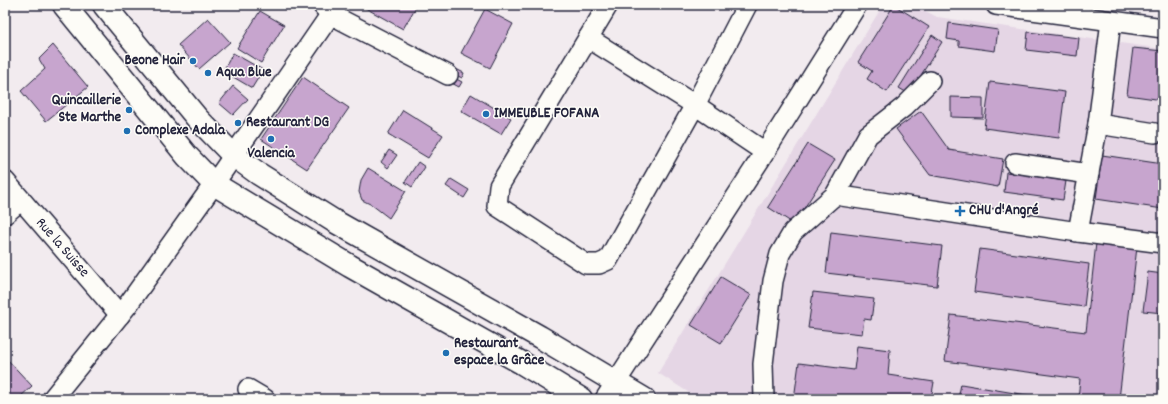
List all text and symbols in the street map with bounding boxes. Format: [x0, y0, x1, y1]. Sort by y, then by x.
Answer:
place label: Beone Hair [125, 50, 185, 72]
marker: Beone Hair [188, 56, 198, 66]
place label: Aqua Blue [216, 62, 272, 84]
marker: Aqua Blue [203, 68, 213, 78]
place label: Quincaillerie Ste Marthe [52, 90, 121, 129]
place label: IMMEUBLE FOFANA [494, 103, 600, 125]
marker: Quincaillerie Ste Marthe [124, 105, 134, 115]
marker: IMMEUBLE FOFANA [481, 109, 491, 119]
place label: Restaurant DG [246, 112, 329, 134]
marker: Restaurant DG [233, 118, 243, 128]
place label: Complexe Adala [135, 120, 226, 142]
marker: Complexe Adala [122, 126, 132, 136]
marker: Valencia [266, 134, 276, 144]
place label: Valencia [247, 143, 296, 165]
place label: CHU d'Angré [969, 200, 1039, 222]
marker: CHU d'Angré [954, 205, 966, 217]
street label: Rue la Suisse [30, 213, 94, 283]
place label: Restaurant espace la Grâce [454, 333, 545, 372]
marker: Restaurant espace la Grâce [441, 348, 451, 358]

